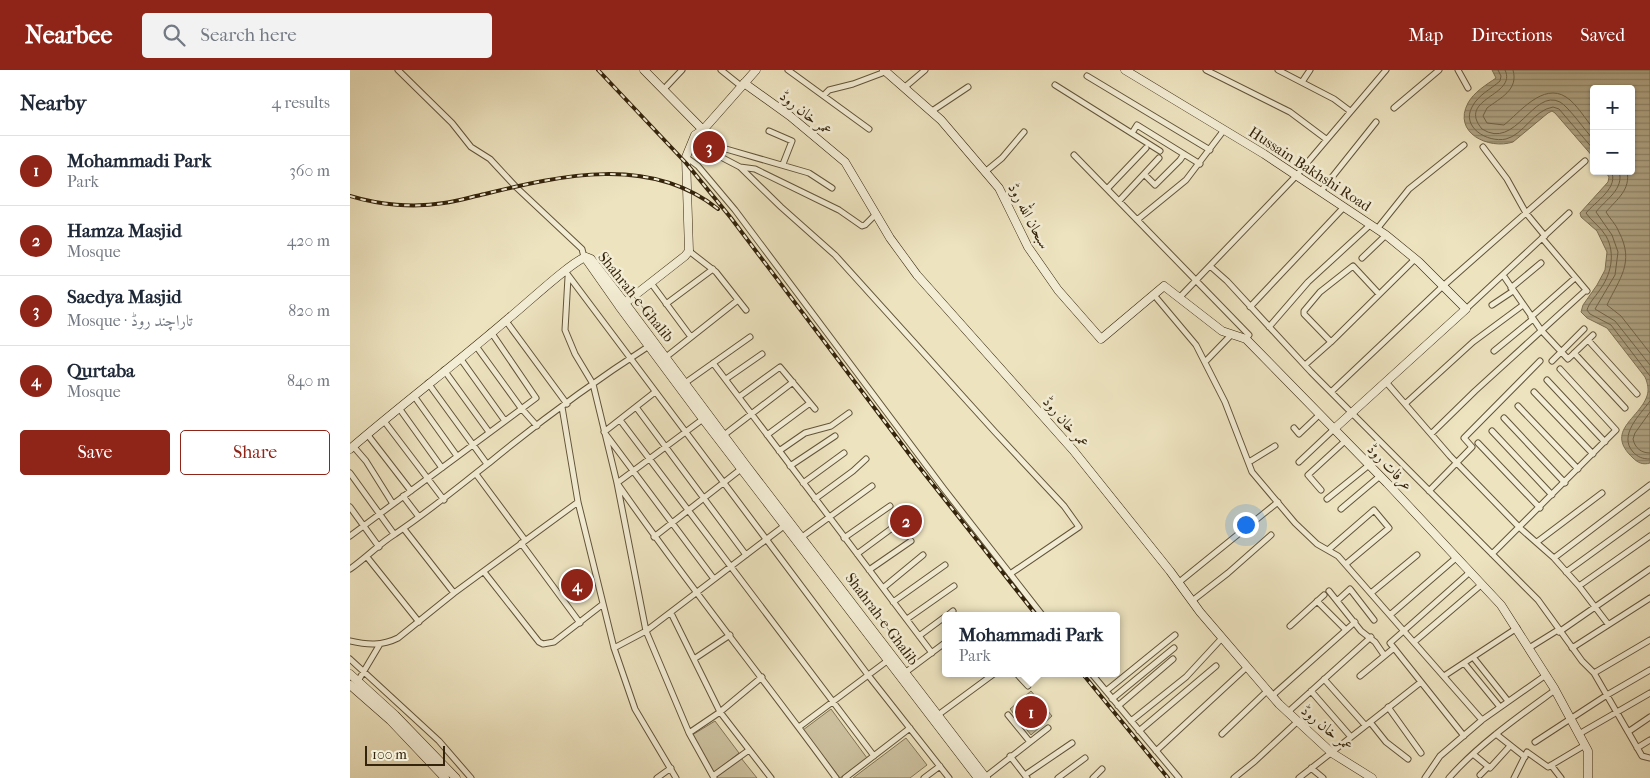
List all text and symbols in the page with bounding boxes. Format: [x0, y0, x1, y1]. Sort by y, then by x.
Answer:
search box [142, 13, 492, 58]
text: Nearbee [25, 21, 112, 49]
icon: search [160, 21, 188, 49]
text: Search here [200, 24, 297, 46]
text: Map [1409, 25, 1443, 46]
text: Directions [1471, 25, 1552, 46]
text: Saved [1580, 25, 1625, 46]
map controls [1590, 85, 1635, 175]
button: + [1590, 85, 1635, 130]
street label: عمر خان روڈ [775, 87, 836, 140]
text: Nearby [20, 91, 86, 115]
text: 4 results [272, 93, 330, 112]
street label: Hussain Bakhshi Road [1245, 123, 1375, 216]
pin: 3 [693, 128, 725, 166]
button: − [1590, 130, 1635, 175]
text: Mohammadi Park [67, 150, 211, 172]
text: 1 [33, 161, 39, 180]
text: 360 m [289, 161, 330, 180]
text: Park [67, 172, 99, 191]
street label: سبحان اللہ روڈ [1004, 179, 1056, 252]
text: Hamza Masjid [67, 220, 182, 242]
text: 2 [32, 231, 40, 250]
text: 420 m [287, 231, 330, 250]
text: Mosque [67, 242, 121, 261]
street label: Shahrah-e-Ghalib [594, 248, 678, 346]
text: Saedya Masjid [67, 286, 182, 308]
text: 3 [33, 301, 39, 320]
text: 820 m [288, 301, 330, 320]
text: Mosque · تاراچند روڈ [67, 311, 193, 330]
text: Qurtaba [67, 360, 135, 382]
text: 4 [31, 371, 41, 390]
text: 840 m [287, 371, 330, 390]
text: Mosque [67, 382, 121, 401]
street label: عمر خان روڈ [1038, 393, 1093, 452]
button: Save [20, 430, 170, 475]
button: Share [180, 430, 330, 475]
street label: عرفات روڈ [1362, 440, 1417, 495]
pin: 2 [890, 502, 922, 540]
your location [1233, 512, 1259, 538]
pin: 4 [561, 566, 593, 604]
street label: Shahrah-e-Ghalib [841, 569, 923, 669]
popup [942, 612, 1120, 677]
text: Mohammadi Park [959, 624, 1103, 646]
text: Park [959, 646, 991, 665]
pin: 1 [1015, 693, 1047, 731]
street label: عمر خان روڈ [1297, 701, 1357, 756]
scale bar [365, 743, 445, 766]
text: 100 m [372, 746, 407, 763]

